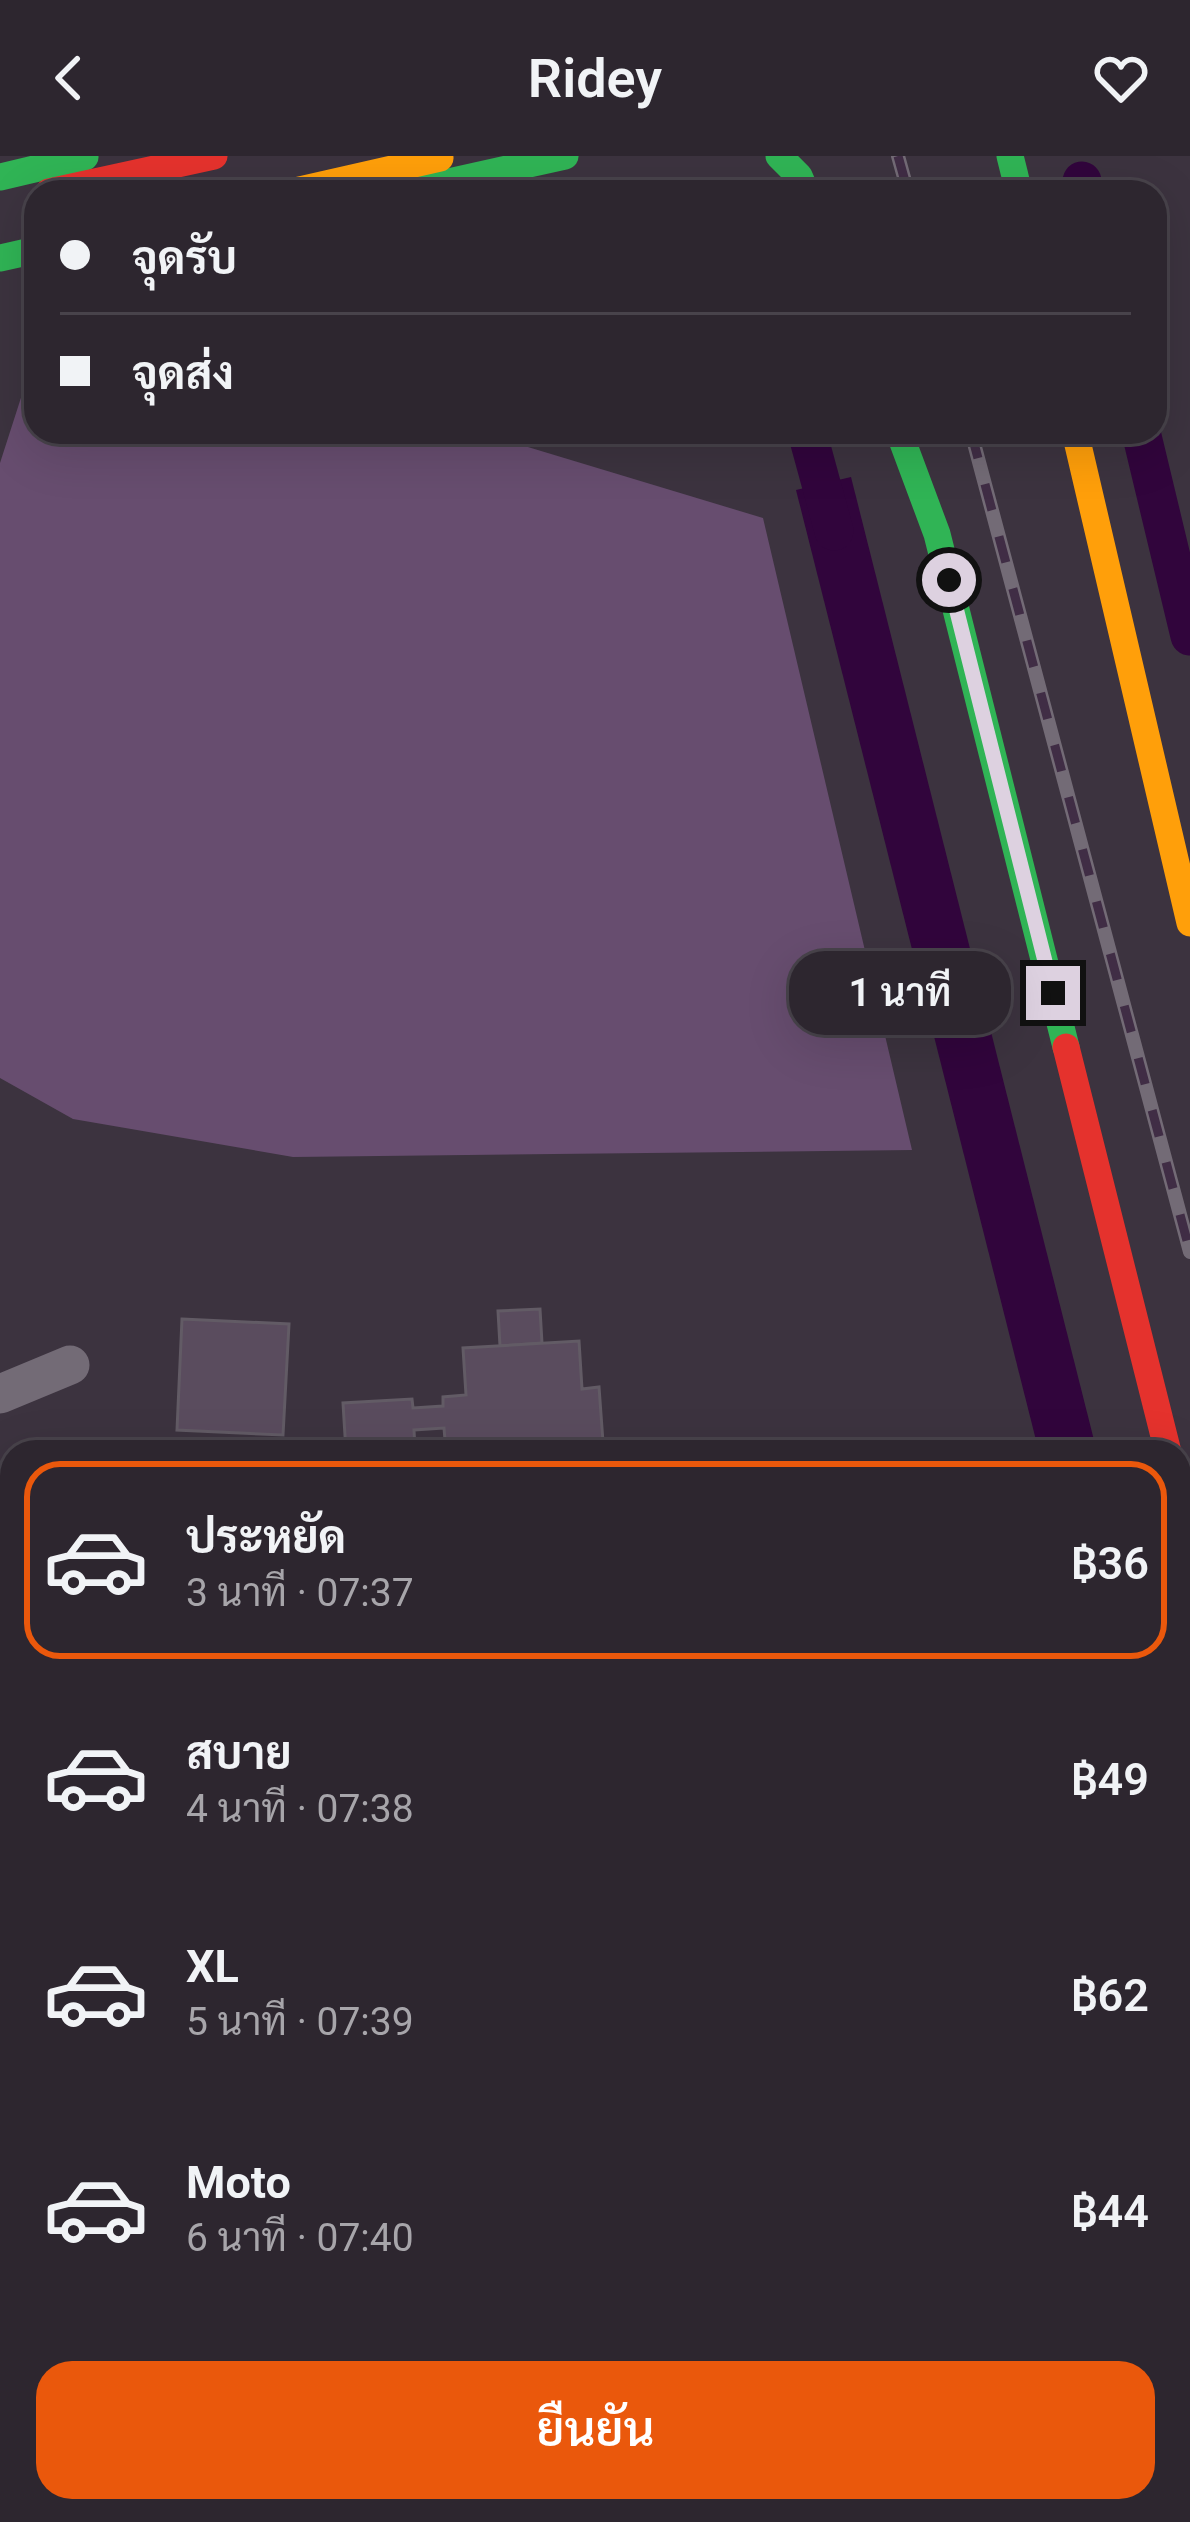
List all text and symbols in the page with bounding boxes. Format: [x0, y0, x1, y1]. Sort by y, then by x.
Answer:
icon: back [36, 45, 102, 111]
icon: heart [1088, 45, 1154, 111]
text: Ridey [528, 47, 662, 110]
text: จุดรับ [132, 232, 237, 285]
text: จุดส่ง [132, 347, 234, 400]
route start [922, 553, 976, 607]
callout: 1 นาที [789, 951, 1011, 1035]
route end [1026, 966, 1080, 1020]
text: 1 นาที [849, 970, 951, 1016]
icon: car [42, 1506, 150, 1614]
text: ประหยัด [186, 1511, 346, 1564]
text: ฿36 [1071, 1537, 1149, 1590]
text: 3 นาที · 07:37 [186, 1570, 414, 1616]
icon: car [42, 1722, 150, 1830]
text: สบาย [186, 1727, 292, 1780]
text: ฿49 [1071, 1753, 1149, 1806]
text: 4 นาที · 07:38 [186, 1786, 414, 1832]
icon: car [42, 1938, 150, 2046]
text: XL [186, 1940, 239, 1993]
text: ฿62 [1071, 1969, 1149, 2022]
text: 5 นาที · 07:39 [186, 1999, 414, 2045]
icon: car [42, 2154, 150, 2262]
text: Moto [186, 2156, 291, 2209]
text: ฿44 [1071, 2185, 1149, 2238]
text: 6 นาที · 07:40 [186, 2215, 414, 2261]
button: ยืนยัน [36, 2361, 1155, 2499]

